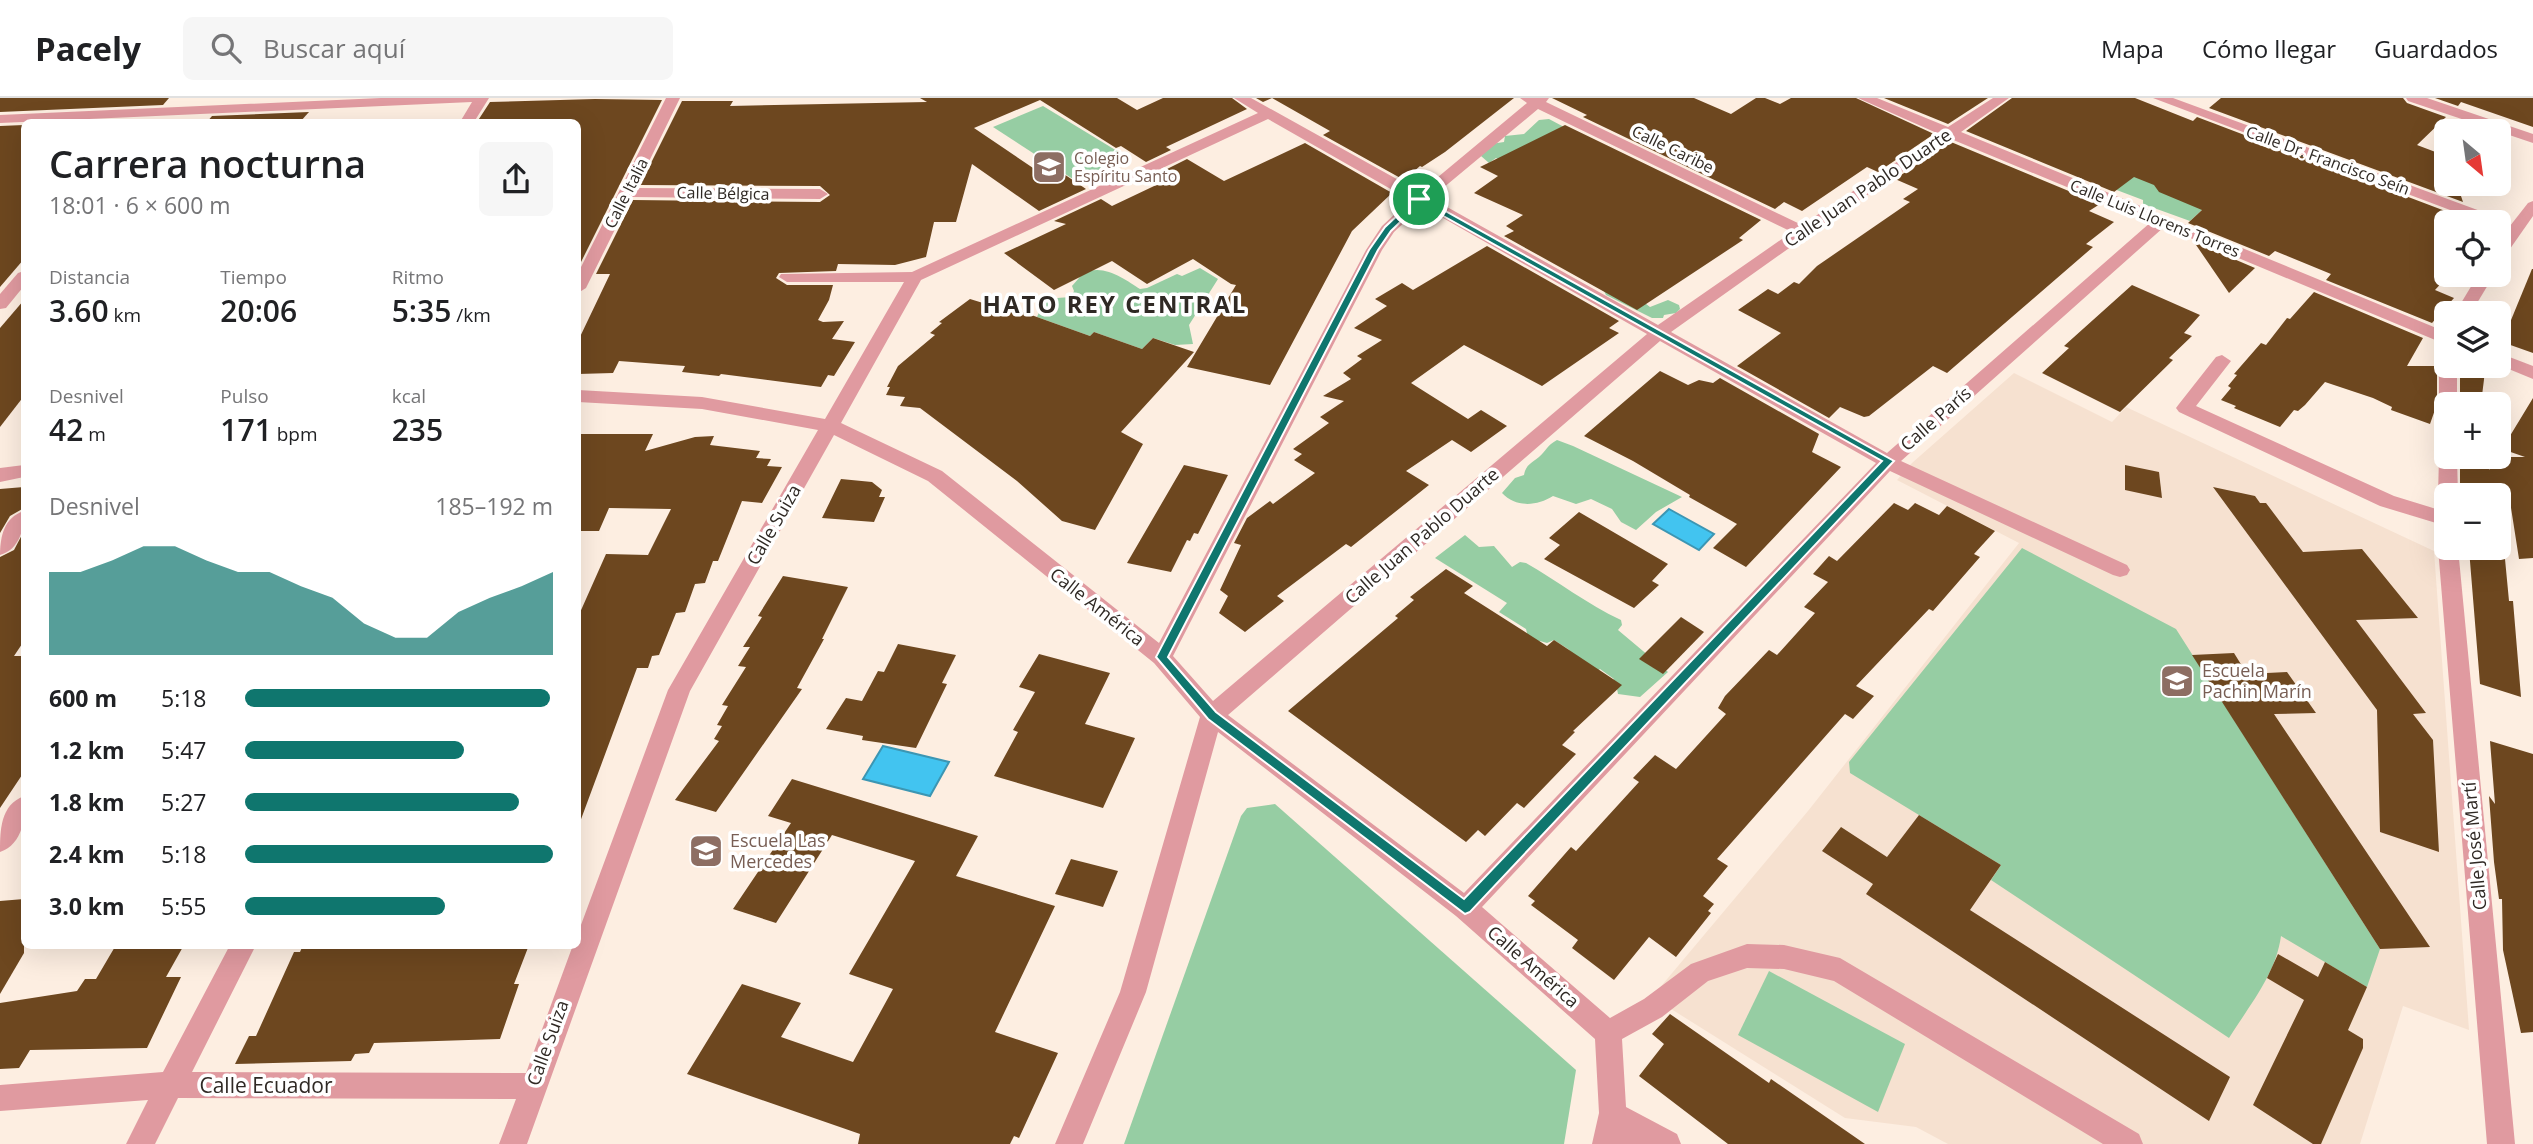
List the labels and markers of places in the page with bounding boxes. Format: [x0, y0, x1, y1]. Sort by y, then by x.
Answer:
place label: Colegio Espíritu Santo [1074, 147, 1177, 187]
school or university icon: Colegio Espíritu Santo [1030, 148, 1068, 186]
pin [1389, 169, 1449, 229]
place label: Escuela Pachin Marín [2202, 658, 2312, 703]
school or university icon: Escuela Pachin Marín [2158, 662, 2196, 700]
place label: Escuela Las Mercedes [730, 828, 826, 873]
school or university icon: Escuela Las Mercedes [687, 832, 725, 870]

